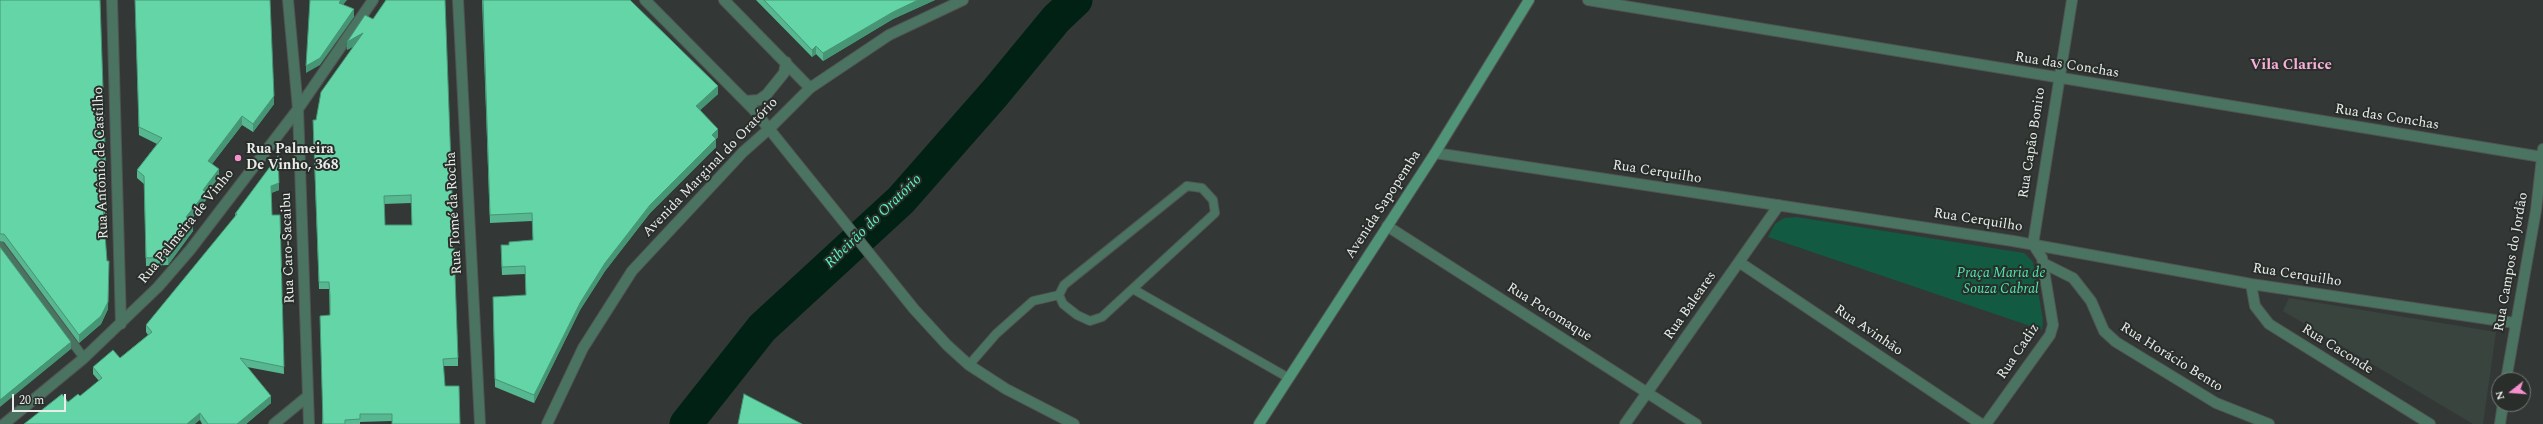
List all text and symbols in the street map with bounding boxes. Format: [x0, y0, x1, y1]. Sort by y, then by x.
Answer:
street label: Rua das Conchas [2014, 49, 2120, 83]
district label: Vila Clarice [2250, 57, 2332, 75]
street label: Rua Capão Bonito [2016, 86, 2050, 200]
street label: Rua Antônio de Castilho [91, 87, 113, 239]
street label: Avenida Marginal do Oratório [640, 95, 782, 241]
street label: Rua das Conchas [2334, 101, 2440, 135]
place label: Rua Palmeira De Vinho, 368 [246, 142, 338, 174]
street label: Avenida Sapopemba [1343, 148, 1425, 262]
street label: Rua Tomé da Rocha [443, 151, 467, 275]
marker: Rua Palmeira De Vinho, 368 [233, 153, 243, 163]
street label: Rua Cerquilho [1611, 158, 1703, 188]
street label: Rua Palmeira de Vinho [135, 166, 239, 288]
water label: Ribeirão do Oratório [822, 171, 926, 273]
street label: Rua Campos do Jordão [2491, 191, 2533, 333]
street label: Rua Caro-Sacaibu [279, 192, 299, 304]
street label: Rua Cerquilho [1932, 206, 2024, 236]
street label: Rua Cerquilho [2251, 261, 2343, 291]
park label: Praça Maria de Souza Cabral [1956, 266, 2046, 298]
street label: Rua Baleares [1661, 269, 1721, 343]
street label: Rua Potomaque [1503, 280, 1595, 346]
street label: Rua Avinhão [1831, 302, 1905, 360]
street label: Rua Horácio Bento [2117, 320, 2225, 396]
street label: Rua Cadiz [1994, 321, 2044, 383]
street label: Rua Caconde [2298, 321, 2376, 379]
north arrow [2491, 372, 2531, 412]
scale bar [14, 386, 68, 412]
text: N [2491, 389, 2509, 402]
text: 20 m [19, 391, 44, 410]

